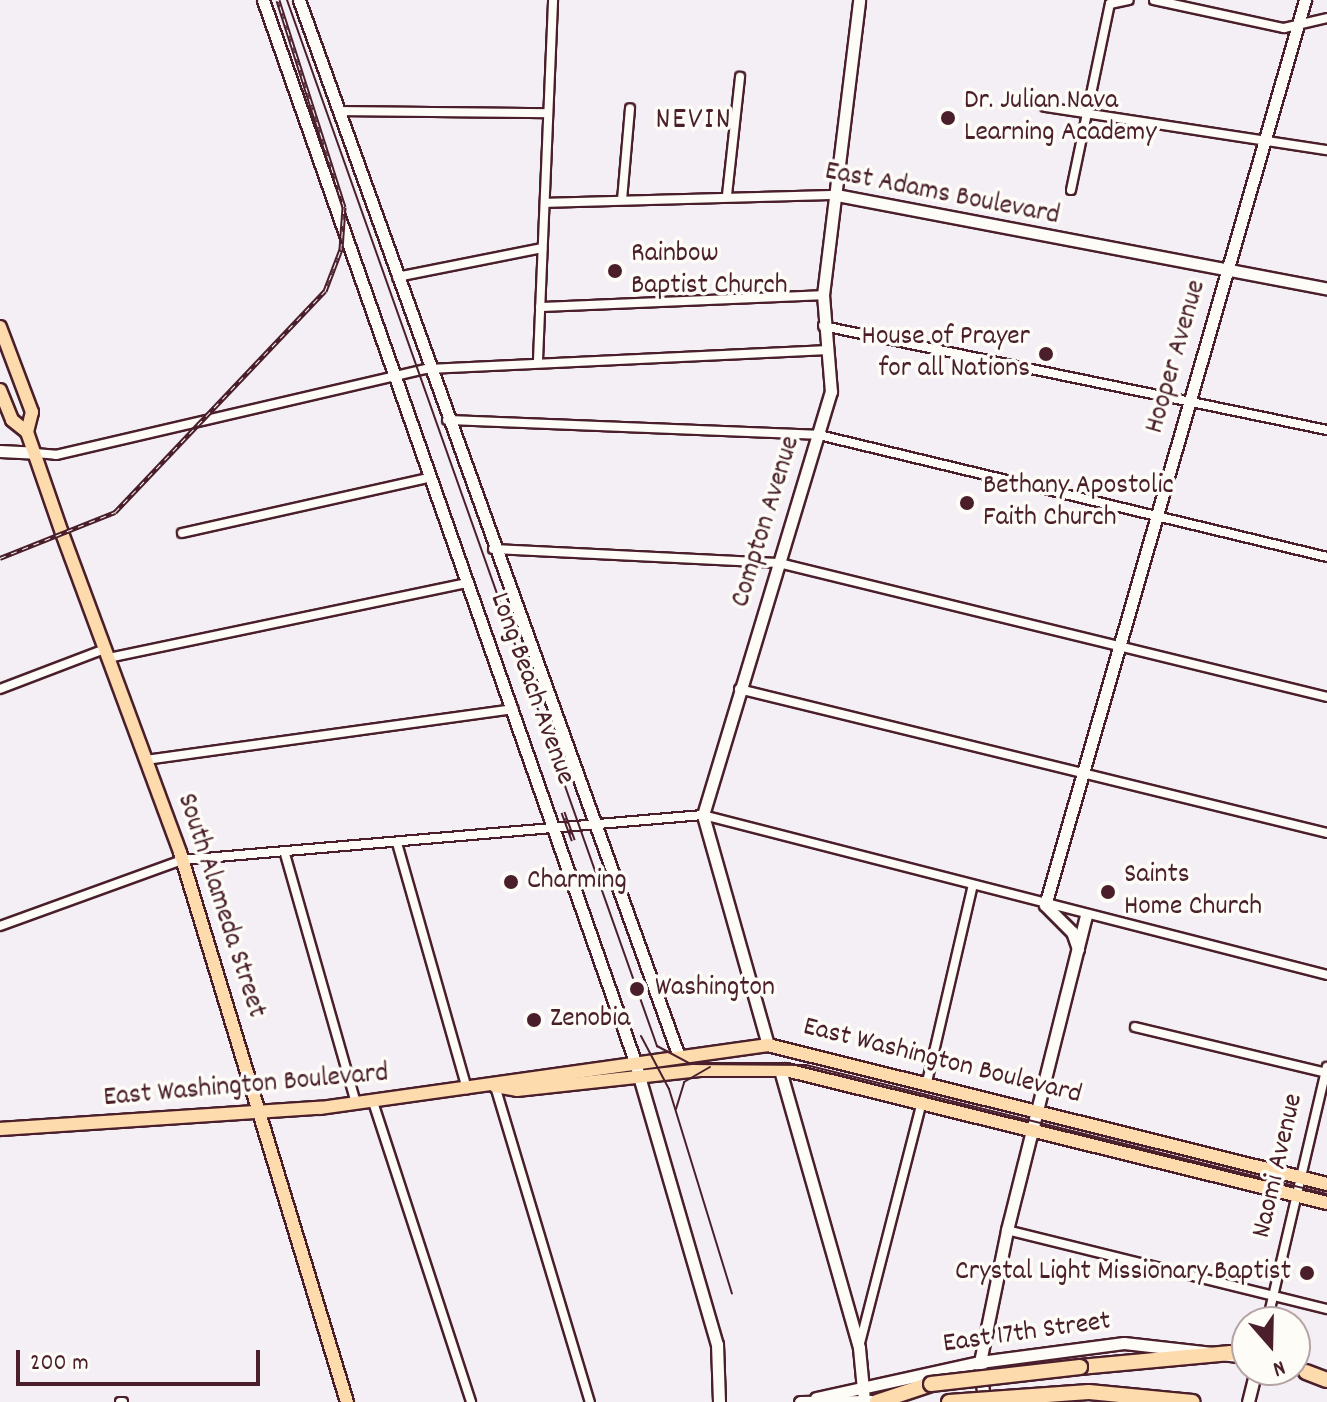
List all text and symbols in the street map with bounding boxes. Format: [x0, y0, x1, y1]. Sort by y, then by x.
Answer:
place label: Dr. Julian Nava Learning Academy [964, 85, 1157, 151]
district label: NEVIN [656, 104, 732, 140]
marker: Dr. Julian Nava Learning Academy [939, 109, 957, 127]
street label: East Adams Boulevard [822, 156, 1062, 234]
place label: Rainbow Baptist Church [631, 238, 787, 304]
marker: Rainbow Baptist Church [606, 262, 624, 280]
street label: Hooper Avenue [1139, 276, 1215, 438]
place label: House of Prayer for all Nations [862, 321, 1030, 387]
marker: House of Prayer for all Nations [1037, 345, 1055, 363]
street label: Compton Avenue [725, 432, 809, 612]
place label: Bethany Apostolic Faith Church [983, 470, 1174, 536]
marker: Bethany Apostolic Faith Church [958, 494, 976, 512]
street label: Long Beach Avenue [481, 589, 581, 789]
street label: South Alameda Street [168, 790, 272, 1022]
place label: Saints Home Church [1124, 859, 1262, 925]
place label: Charming [527, 865, 627, 899]
marker: Charming [502, 873, 520, 891]
marker: Saints Home Church [1099, 883, 1117, 901]
place label: Washington [655, 972, 775, 1006]
marker: Washington [626, 978, 648, 1000]
place label: Zenobia [550, 1003, 630, 1037]
marker: Zenobia [525, 1011, 543, 1029]
street label: East Washington Boulevard [799, 1011, 1085, 1113]
street label: East Washington Boulevard [102, 1058, 390, 1116]
street label: Naomi Avenue [1246, 1091, 1312, 1241]
place label: Crystal Light Missionary Baptist [955, 1256, 1291, 1290]
marker: Crystal Light Missionary Baptist [1298, 1264, 1316, 1282]
street label: East 17th Street [941, 1306, 1113, 1362]
north arrow [1231, 1306, 1311, 1386]
scale bar [20, 1334, 264, 1384]
text: 200 m [30, 1347, 89, 1381]
text: N [1268, 1351, 1289, 1384]

